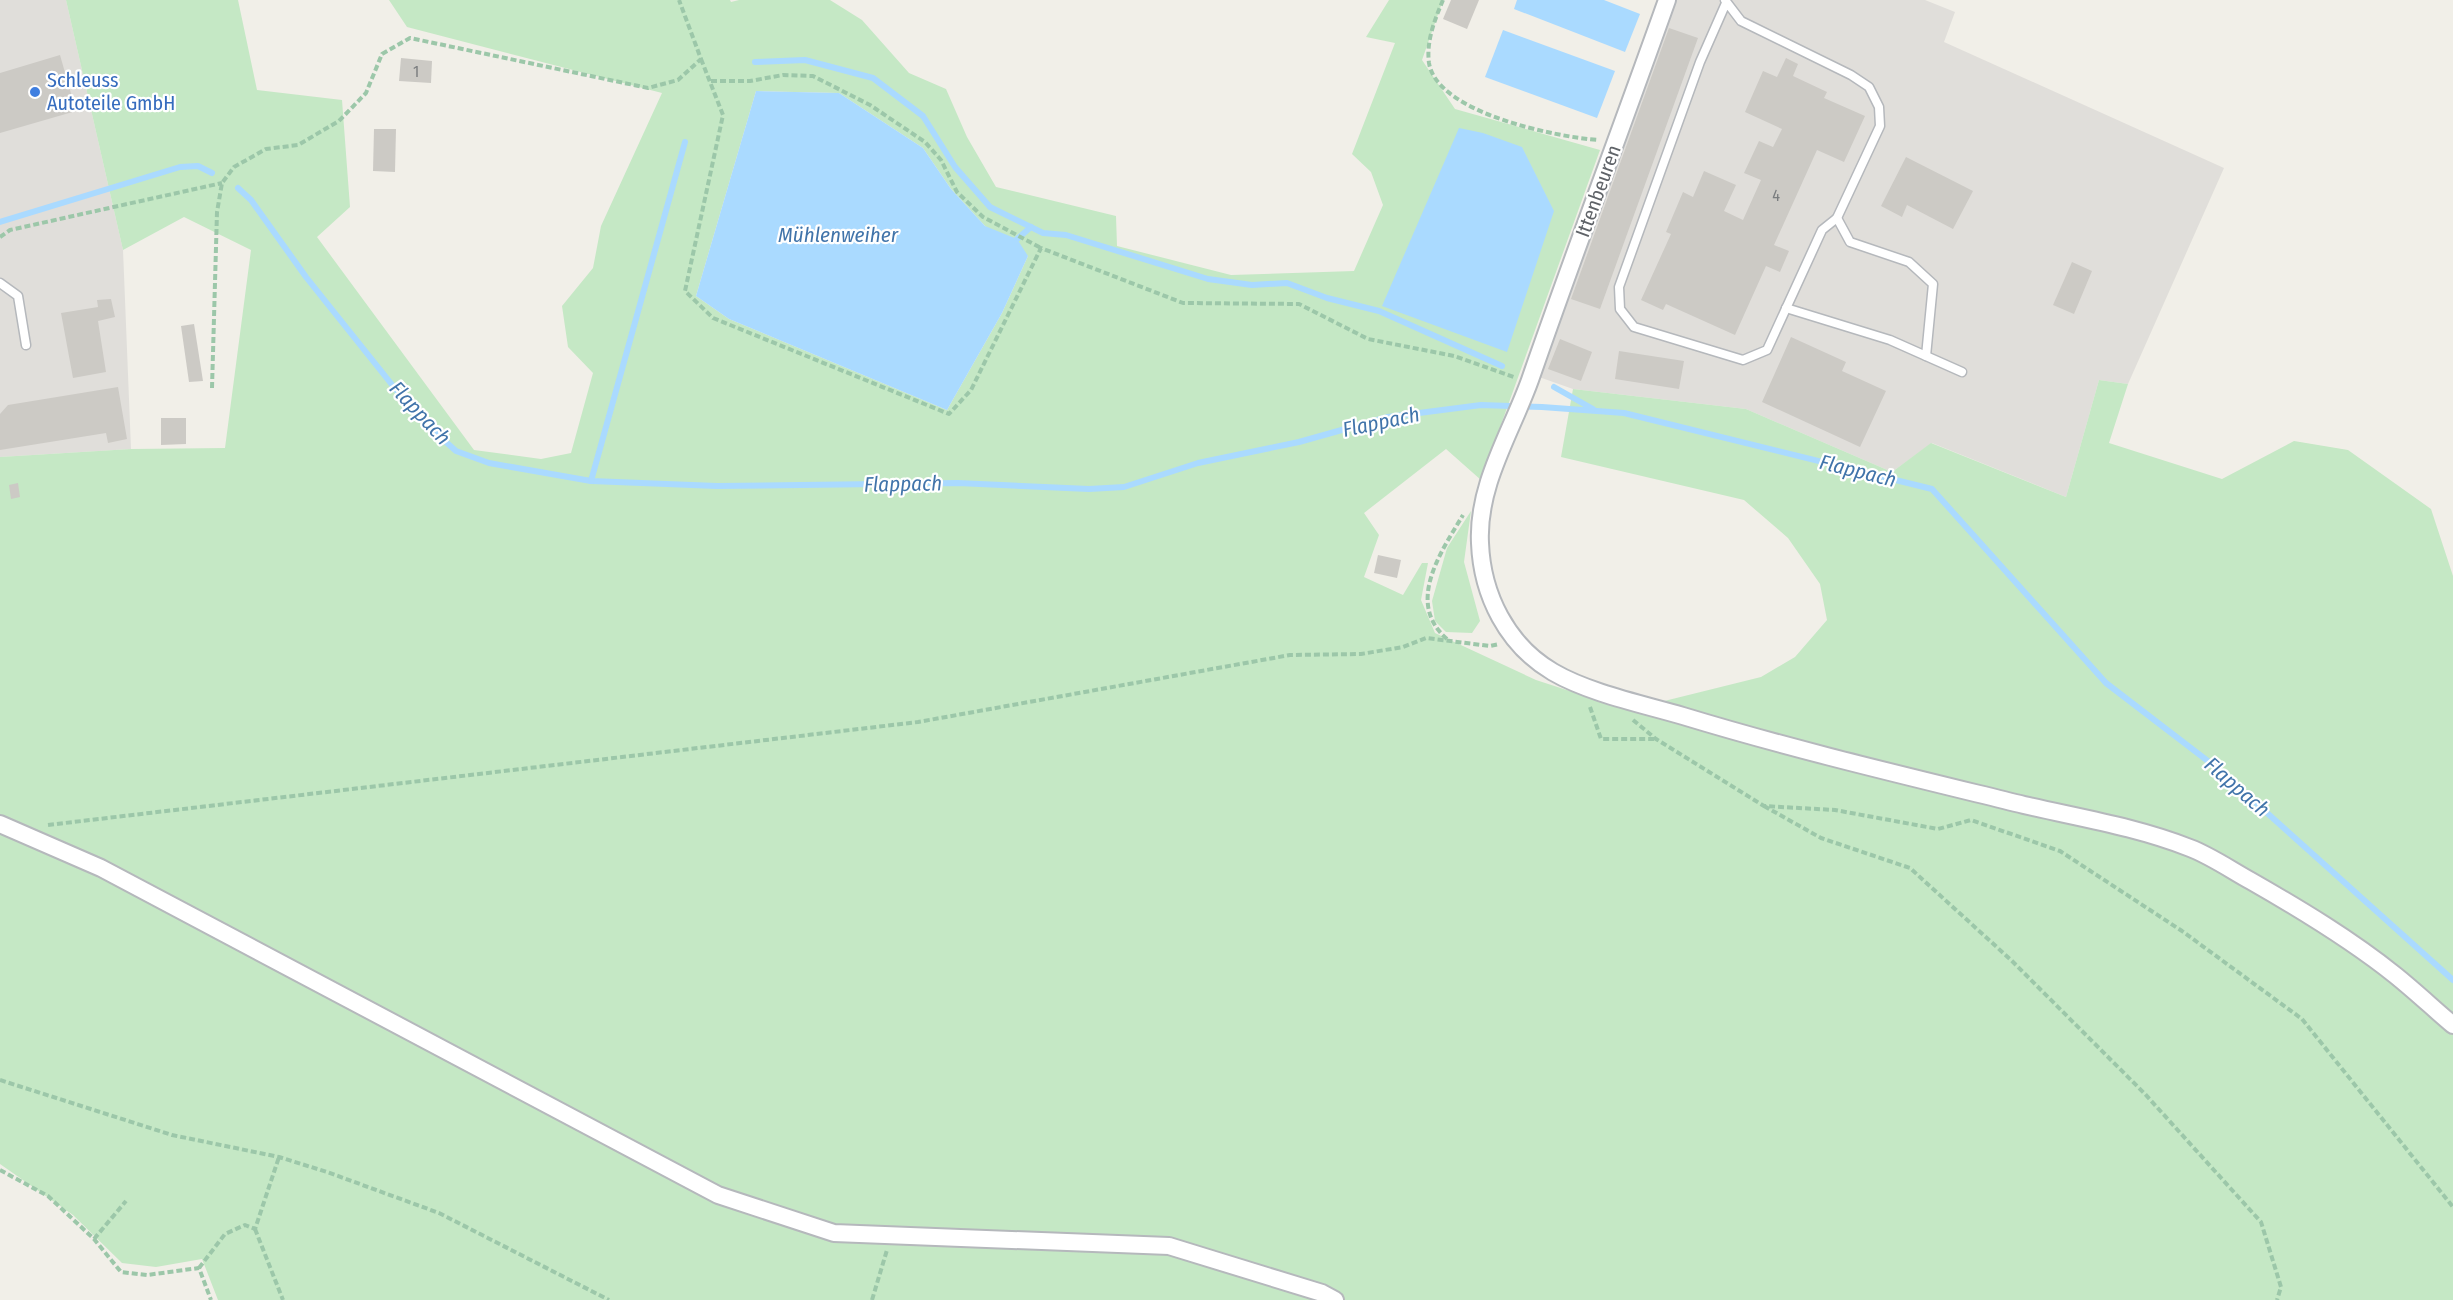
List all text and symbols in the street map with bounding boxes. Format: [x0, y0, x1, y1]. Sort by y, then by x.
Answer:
house number: 1 [413, 62, 419, 81]
place label: Schleuss Autoteile GmbH [47, 68, 175, 115]
marker: Schleuss Autoteile GmbH [28, 85, 42, 99]
street label: Ittenbeuren [1570, 142, 1626, 240]
house number: 4 [1772, 186, 1780, 205]
water label: Mühlenweiher [778, 222, 899, 248]
water label: Flappach [384, 376, 456, 450]
water label: Flappach [1340, 401, 1422, 443]
water label: Flappach [1817, 449, 1899, 493]
water label: Flappach [864, 470, 942, 498]
water label: Flappach [2199, 752, 2275, 822]

